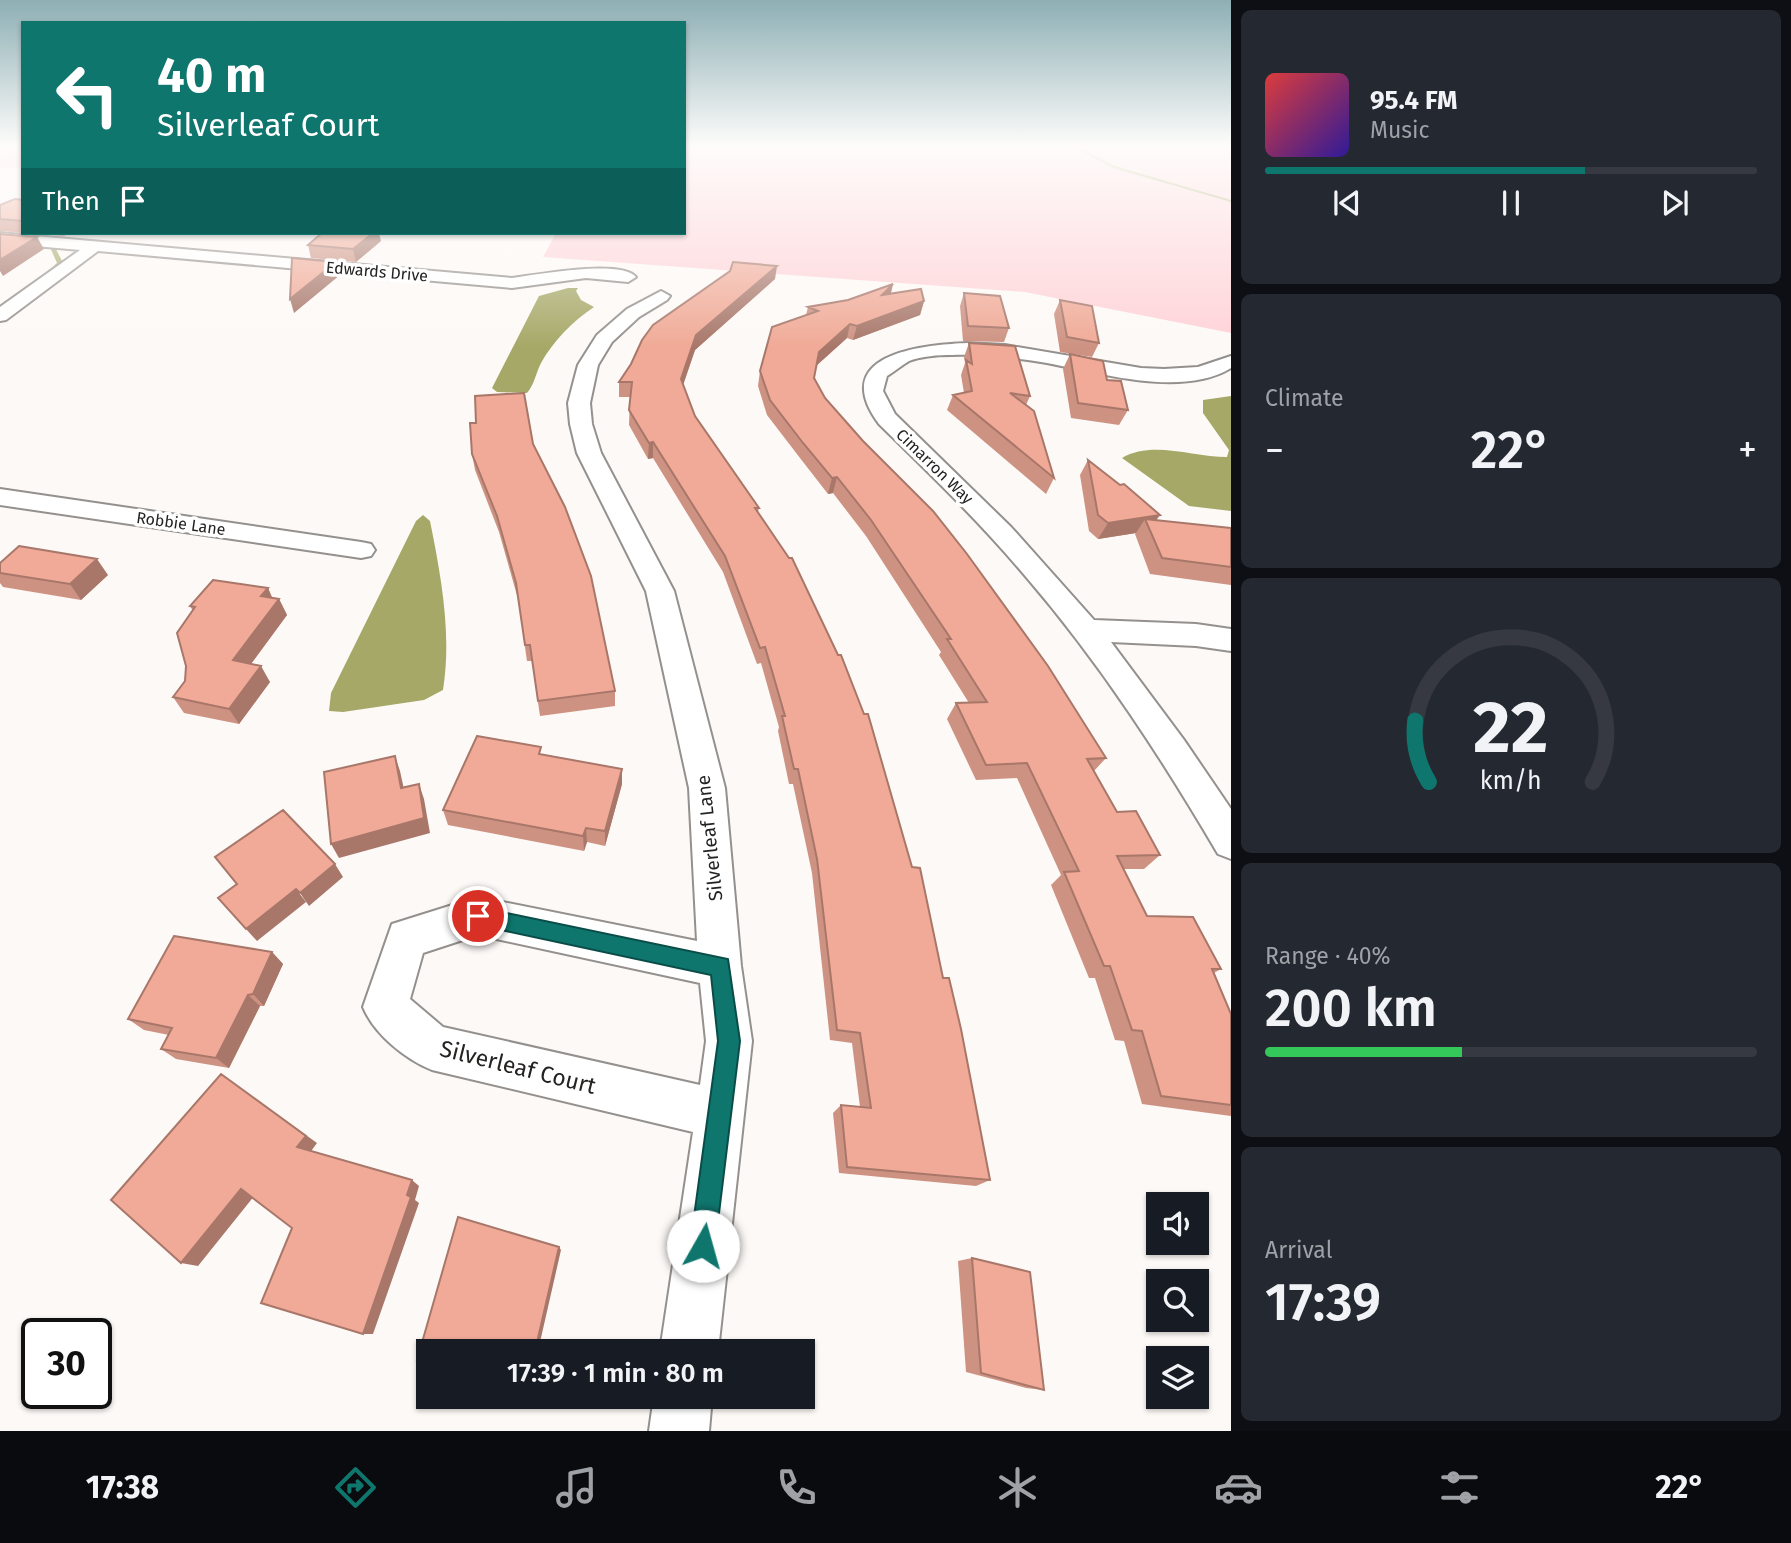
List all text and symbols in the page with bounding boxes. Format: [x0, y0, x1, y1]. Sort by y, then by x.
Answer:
text: 40 m [157, 46, 266, 105]
icon: left [42, 49, 133, 140]
text: 95.4 FM [1370, 85, 1457, 116]
text: Silverleaf Court [157, 106, 379, 144]
text: Music [1370, 116, 1430, 144]
icon: arrive [114, 182, 152, 220]
icon: previous [1328, 184, 1366, 222]
icon: pause [1492, 184, 1530, 222]
icon: next [1656, 184, 1694, 222]
text: Then [42, 186, 100, 217]
street label: Edwards Drive [325, 258, 429, 285]
text: Climate [1265, 384, 1344, 412]
text: 22° [1471, 419, 1551, 482]
street label: Cimarron Way [892, 425, 977, 508]
text: − [1265, 427, 1284, 473]
text: + [1738, 427, 1757, 473]
street label: Robbie Lane [135, 508, 227, 539]
text: 22 [1473, 684, 1549, 771]
text: km/h [1480, 765, 1542, 795]
street label: Silverleaf Lane [691, 774, 728, 902]
pin [448, 886, 508, 946]
icon: arrive [459, 897, 497, 935]
text: Range · 40% [1265, 942, 1391, 970]
text: 200 km [1265, 977, 1437, 1040]
street label: Silverleaf Court [437, 1034, 600, 1100]
map controls [1146, 1192, 1209, 1409]
button: sound [1146, 1192, 1209, 1255]
position arrow [666, 1209, 740, 1283]
text: Arrival [1265, 1236, 1332, 1264]
button: search [1146, 1269, 1209, 1332]
text: 17:39 [1265, 1271, 1381, 1334]
speed limit sign: 30 [21, 1318, 112, 1409]
button: layers [1146, 1346, 1209, 1409]
text: 17:39 · 1 min · 80 m [507, 1358, 724, 1389]
icon: directions [331, 1463, 380, 1512]
icon: music [552, 1463, 601, 1512]
icon: phone [772, 1463, 821, 1512]
icon: climate [993, 1463, 1042, 1512]
icon: car [1214, 1463, 1263, 1512]
icon: filters [1435, 1463, 1484, 1512]
text: 17:38 [86, 1468, 159, 1506]
text: 22° [1655, 1468, 1705, 1506]

